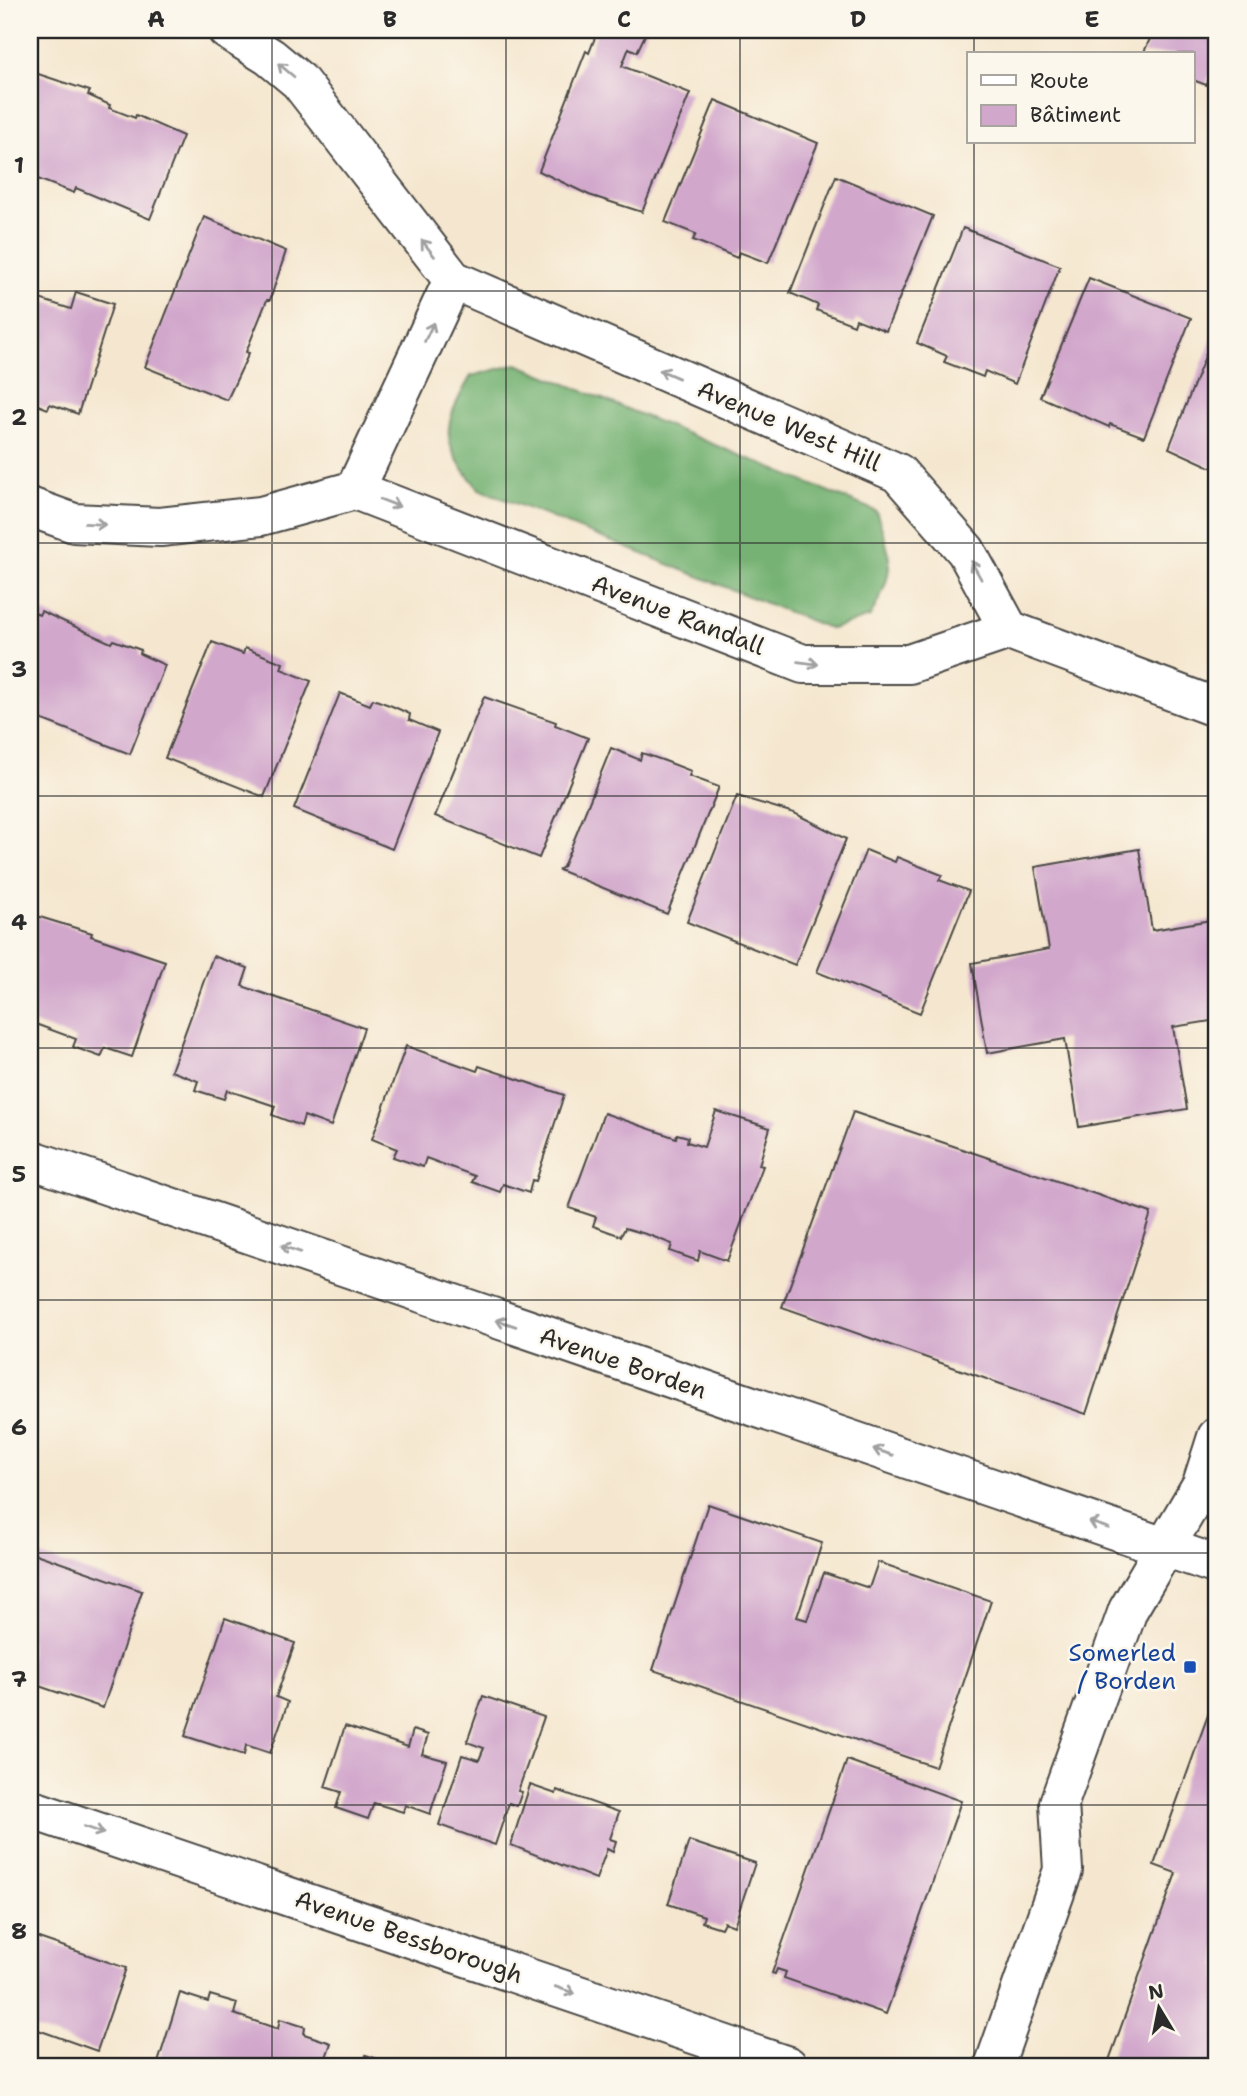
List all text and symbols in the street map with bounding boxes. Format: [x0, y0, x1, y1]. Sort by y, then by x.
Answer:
text: A [147, 4, 165, 34]
text: B [383, 4, 397, 34]
text: C [617, 4, 631, 34]
text: D [850, 4, 866, 34]
text: E [1084, 4, 1100, 34]
legend [967, 52, 1194, 144]
one-way arrow [278, 63, 296, 78]
text: Route [1030, 67, 1089, 95]
text: Bâtiment [1030, 101, 1121, 129]
text: 1 [14, 150, 24, 180]
one-way arrow [420, 239, 435, 257]
one-way arrow [422, 322, 436, 343]
one-way arrow [659, 367, 680, 380]
street label: Avenue West Hill [692, 373, 886, 479]
text: 2 [11, 402, 27, 432]
one-way arrow [378, 498, 400, 511]
one-way arrow [84, 517, 107, 530]
one-way arrow [969, 560, 983, 581]
street label: Avenue Randall [587, 567, 770, 663]
text: 3 [11, 654, 27, 684]
one-way arrow [796, 656, 819, 669]
text: 4 [11, 907, 27, 937]
text: 5 [12, 1159, 26, 1189]
one-way arrow [280, 1242, 302, 1254]
one-way arrow [495, 1316, 517, 1328]
street label: Avenue Borden [535, 1319, 711, 1407]
text: 6 [11, 1412, 27, 1442]
one-way arrow [873, 1445, 895, 1457]
one-way arrow [1088, 1518, 1110, 1530]
place label: Somerled / Borden [1069, 1637, 1176, 1697]
marker: Somerled / Borden [1182, 1659, 1198, 1675]
text: 7 [11, 1664, 27, 1694]
one-way arrow [83, 1825, 105, 1838]
street label: Avenue Bessborough [291, 1883, 527, 1991]
text: 8 [11, 1916, 27, 1946]
north arrow [1124, 1974, 1194, 2044]
text: N [1147, 1978, 1166, 2005]
one-way arrow [554, 1984, 576, 1997]

